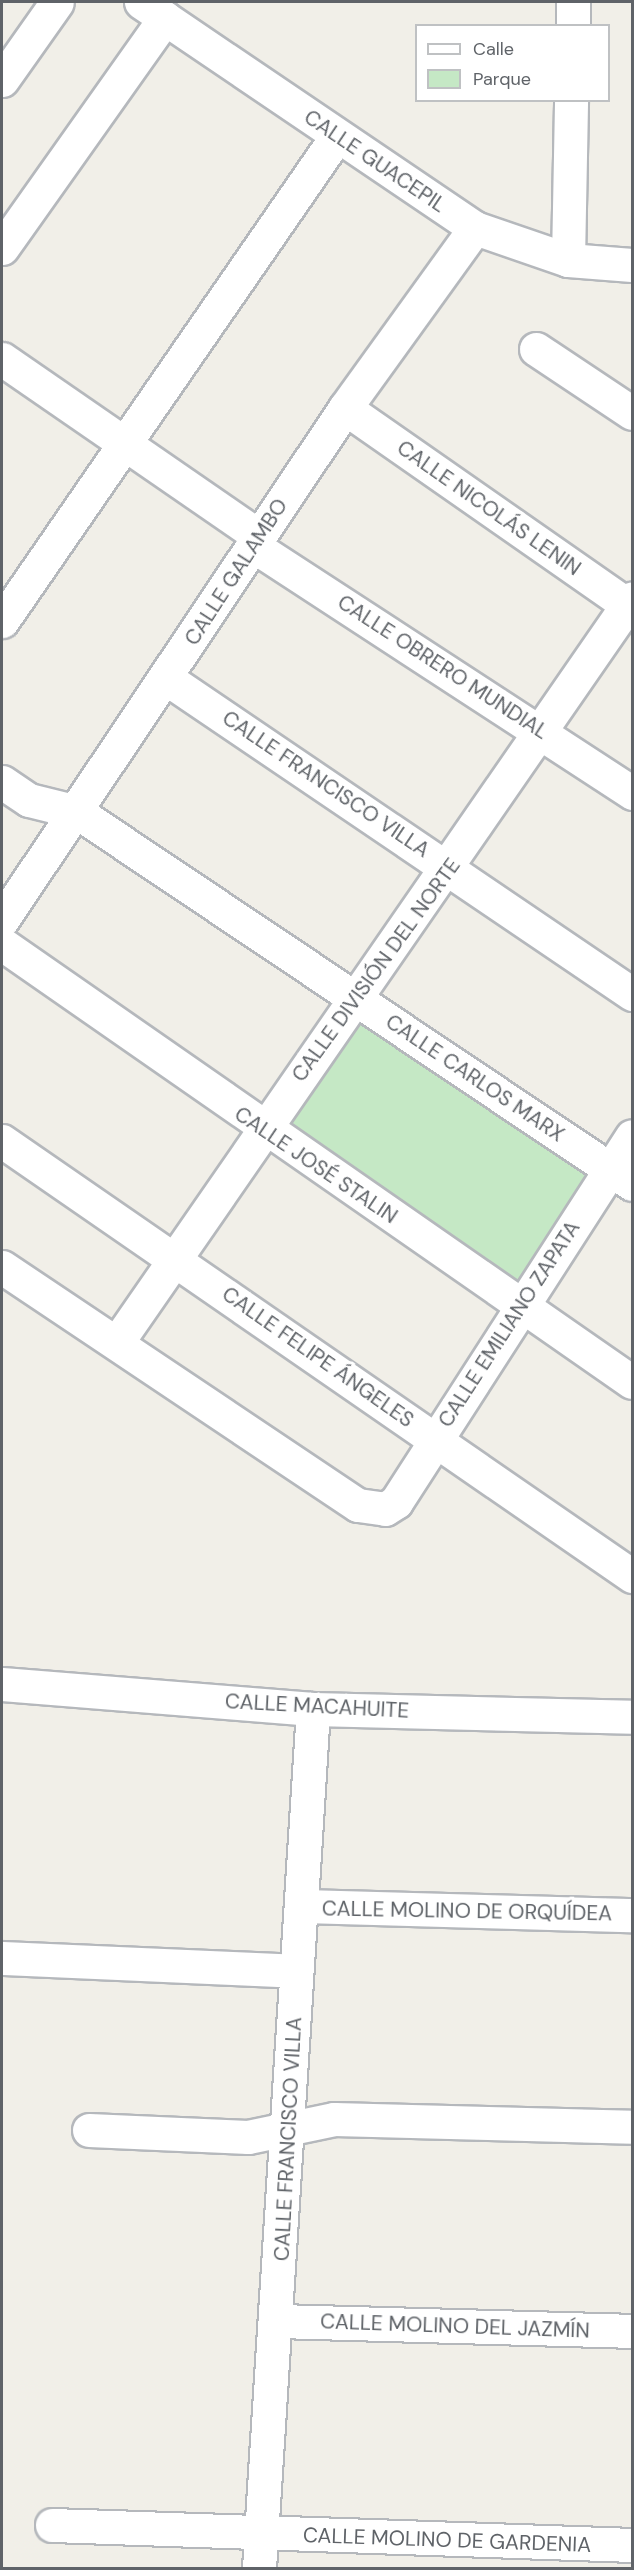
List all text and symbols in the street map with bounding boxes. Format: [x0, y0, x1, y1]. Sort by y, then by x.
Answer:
legend [415, 24, 610, 102]
text: Calle [473, 37, 514, 61]
text: Parque [473, 67, 531, 91]
street label: CALLE GUACEPIL [299, 104, 451, 218]
street label: CALLE NICOLÁS LENIN [392, 435, 586, 581]
street label: CALLE GALAMBO [179, 494, 293, 650]
street label: CALLE OBRERO MUNDIAL [333, 589, 553, 745]
street label: CALLE FRANCISCO VILLA [218, 705, 434, 863]
street label: CALLE DIVISIÓN DEL NORTE [286, 853, 466, 1087]
street label: CALLE CARLOS MARX [381, 1009, 569, 1147]
street label: CALLE JOSÉ STALIN [230, 1101, 402, 1229]
street label: CALLE EMILIANO ZAPATA [433, 1216, 585, 1432]
street label: CALLE FELIPE ÁNGELES [217, 1281, 419, 1433]
street label: CALLE MACAHUITE [224, 1689, 410, 1723]
street label: CALLE MOLINO DE ORQUÍDEA [322, 1896, 612, 1926]
street label: CALLE FRANCISCO VILLA [269, 2016, 307, 2262]
street label: CALLE MOLINO DEL JAZMÍN [320, 2309, 590, 2343]
street label: CALLE MOLINO DE GARDENIA [302, 2522, 592, 2558]

